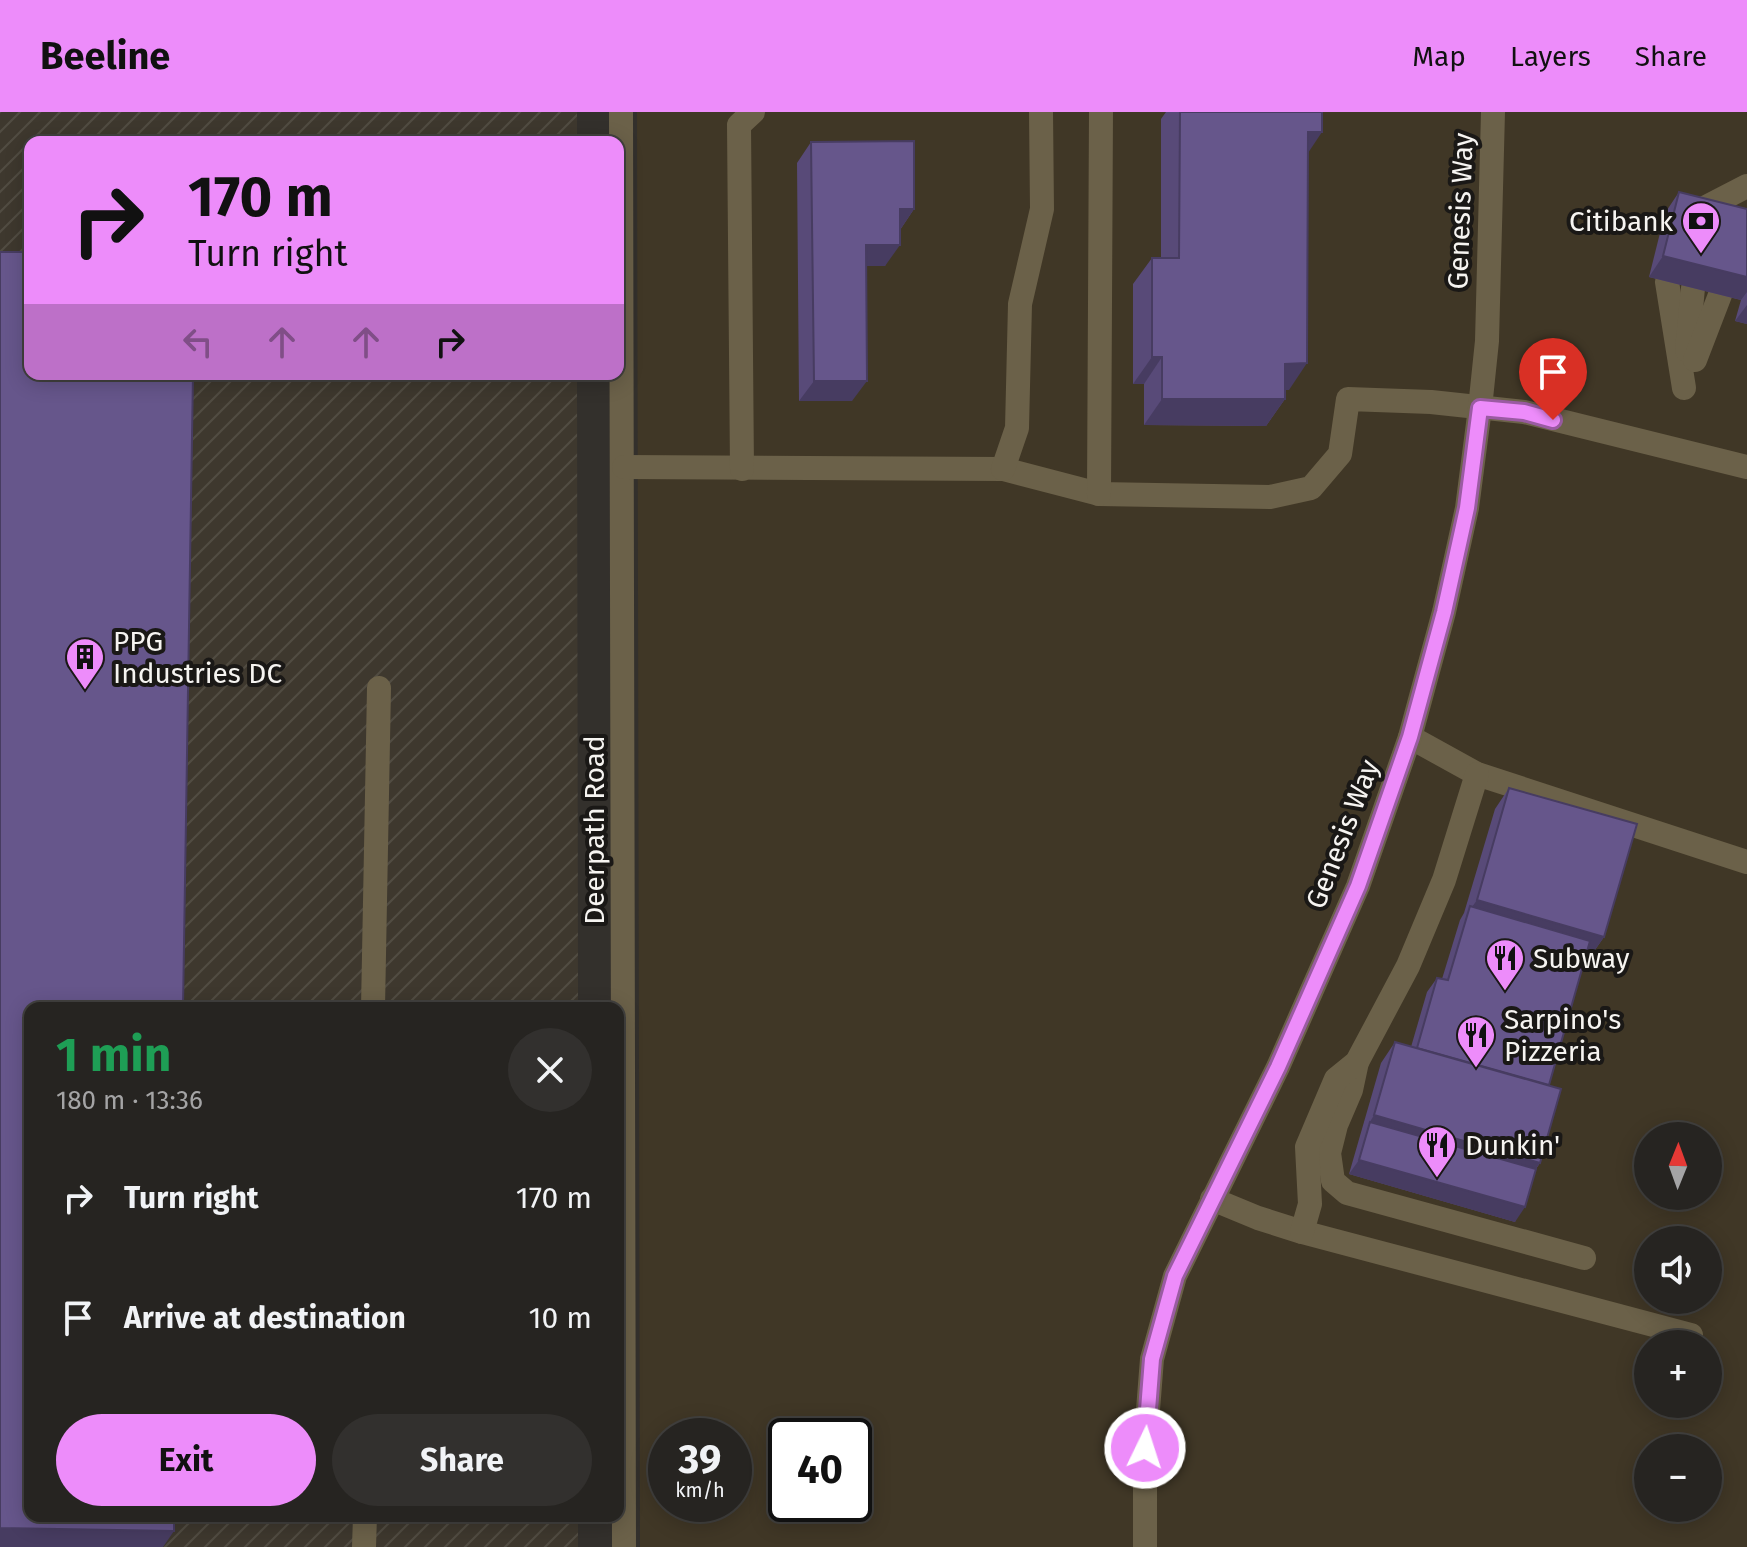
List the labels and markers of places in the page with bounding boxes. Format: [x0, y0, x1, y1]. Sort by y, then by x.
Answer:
bank icon: Citibank [1680, 200, 1722, 255]
place label: Citibank [1569, 205, 1674, 238]
pin [1519, 338, 1587, 420]
place label: PPG Industries DC [113, 625, 282, 690]
building icon: PPG Industries DC [64, 636, 106, 691]
restaurant icon: Subway [1484, 937, 1526, 992]
place label: Subway [1533, 942, 1630, 975]
place label: Sarpino's Pizzeria [1504, 1003, 1621, 1068]
restaurant icon: Sarpino's Pizzeria [1455, 1014, 1497, 1069]
restaurant icon: Dunkin' [1416, 1124, 1458, 1179]
place label: Dunkin' [1465, 1129, 1560, 1162]

